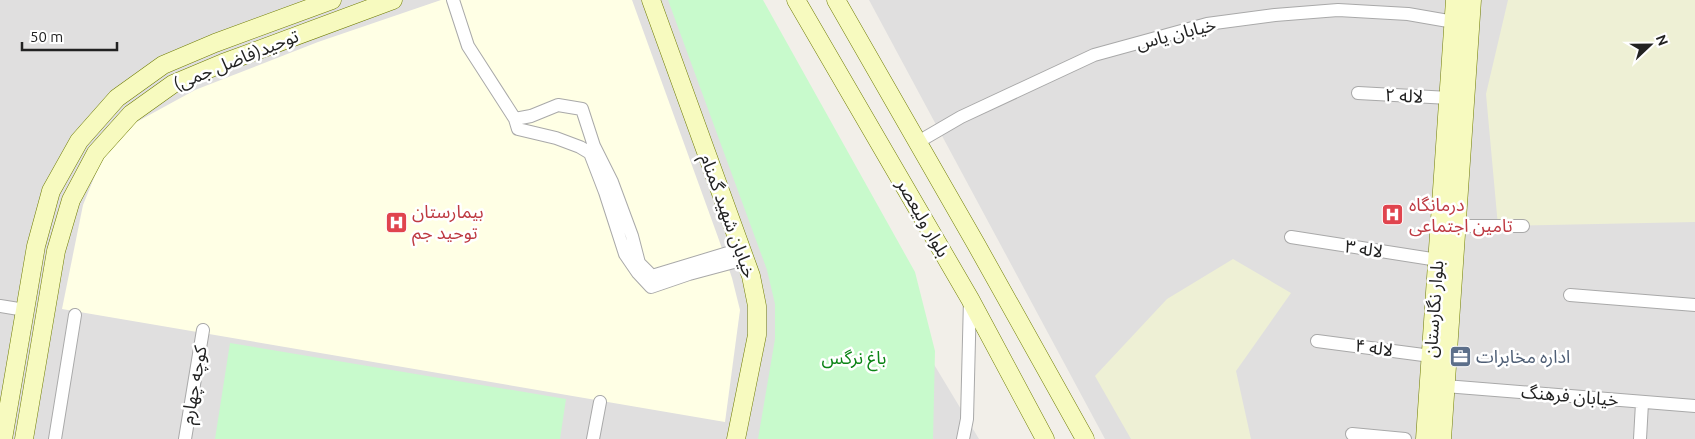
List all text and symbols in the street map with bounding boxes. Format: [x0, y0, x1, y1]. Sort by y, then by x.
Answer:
street label: خیابان یاس [1134, 13, 1218, 55]
scale bar [22, 20, 118, 52]
north arrow [1625, 20, 1675, 70]
street label: توحید(فاضل جمی) [170, 25, 302, 95]
text: 50 m [30, 28, 63, 45]
text: N [1653, 32, 1671, 48]
street label: لاله ۲ [1384, 84, 1424, 106]
street label: خیابان شهید گمنام [692, 151, 761, 282]
street label: بلوار ولیعصر [891, 174, 954, 261]
place label: درمانگاه تامین اجتماعی [1409, 194, 1513, 237]
place label: بیمارستان توحید جم [412, 201, 484, 246]
hospital icon: درمانگاه تامین اجتماعی [1381, 203, 1405, 227]
hospital icon: بیمارستان توحید جم [384, 210, 408, 234]
street label: لاله ۳ [1344, 235, 1385, 261]
street label: بلوار نگارستان [1420, 260, 1448, 358]
street label: لاله ۴ [1354, 334, 1395, 360]
street label: کوچه چهارم [176, 344, 215, 426]
office icon: اداره مخابرات [1448, 345, 1472, 369]
place label: اداره مخابرات [1476, 346, 1570, 368]
park label: باغ نرگس [822, 347, 886, 372]
street label: خیابان فرهنگ [1520, 381, 1620, 411]

